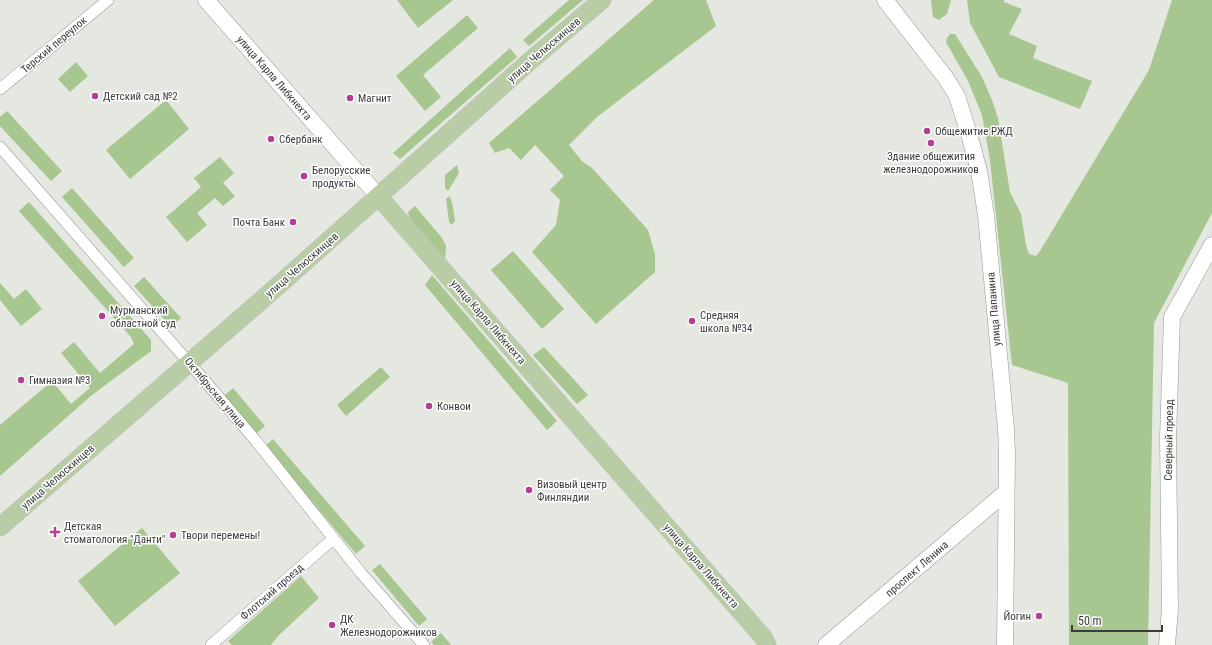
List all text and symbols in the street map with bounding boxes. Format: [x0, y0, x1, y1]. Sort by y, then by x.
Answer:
street label: Терский переулок [18, 13, 90, 76]
street label: улица Челюскинцев [505, 15, 583, 85]
street label: улица Карла Либкнехта [234, 33, 314, 123]
place label: Детский сад №2 [103, 90, 178, 103]
marker: Детский сад №2 [90, 91, 100, 101]
place label: Магнит [358, 92, 392, 105]
marker: Магнит [345, 93, 355, 103]
place label: Общежитие РЖД [935, 125, 1013, 138]
marker: Общежитие РЖД [922, 126, 932, 136]
place label: Сбербанк [279, 133, 323, 146]
marker: Сбербанк [266, 134, 276, 144]
marker: Здание общежития железнодорожников [926, 138, 936, 148]
place label: Здание общежития железнодорожников [883, 150, 979, 176]
place label: Белорусские продукты [312, 164, 370, 190]
marker: Белорусские продукты [299, 171, 309, 181]
place label: Почта Банк [233, 216, 286, 229]
marker: Почта Банк [288, 217, 298, 227]
street label: улица Челюскинцев [263, 230, 341, 300]
street label: улица Папанина [984, 271, 1004, 347]
street label: улица Карла Либкнехта [448, 277, 528, 367]
place label: Мурманский областной суд [110, 304, 176, 330]
place label: Средняя школа №34 [700, 309, 753, 335]
marker: Мурманский областной суд [97, 311, 107, 321]
marker: Средняя школа №34 [687, 316, 697, 326]
street label: Октябрьская улица [182, 355, 248, 431]
place label: Гимназия №3 [29, 374, 90, 387]
marker: Гимназия №3 [16, 375, 26, 385]
street label: Северный проезд [1162, 399, 1176, 481]
place label: Конвои [437, 400, 471, 413]
marker: Конвои [424, 401, 434, 411]
street label: улица Челюскинцев [19, 442, 97, 512]
place label: Визовый центр Финляндии [537, 478, 607, 504]
marker: Визовый центр Финляндии [524, 485, 534, 495]
place label: Детская стоматология "Данти" [64, 520, 165, 546]
street label: улица Карла Либкнехта [661, 521, 741, 611]
marker: Детская стоматология "Данти" [49, 526, 61, 538]
place label: Твори перемены! [181, 529, 260, 542]
marker: Твори перемены! [168, 530, 178, 540]
street label: проспект Ленина [883, 538, 951, 600]
street label: Флотский проезд [238, 561, 306, 623]
scale bar [1072, 607, 1162, 633]
place label: Йогин [1003, 610, 1031, 623]
marker: Йогин [1034, 611, 1044, 621]
place label: ДК Железнодорожников [340, 613, 437, 639]
text: 50 m [1078, 614, 1102, 628]
marker: ДК Железнодорожников [327, 620, 337, 630]

